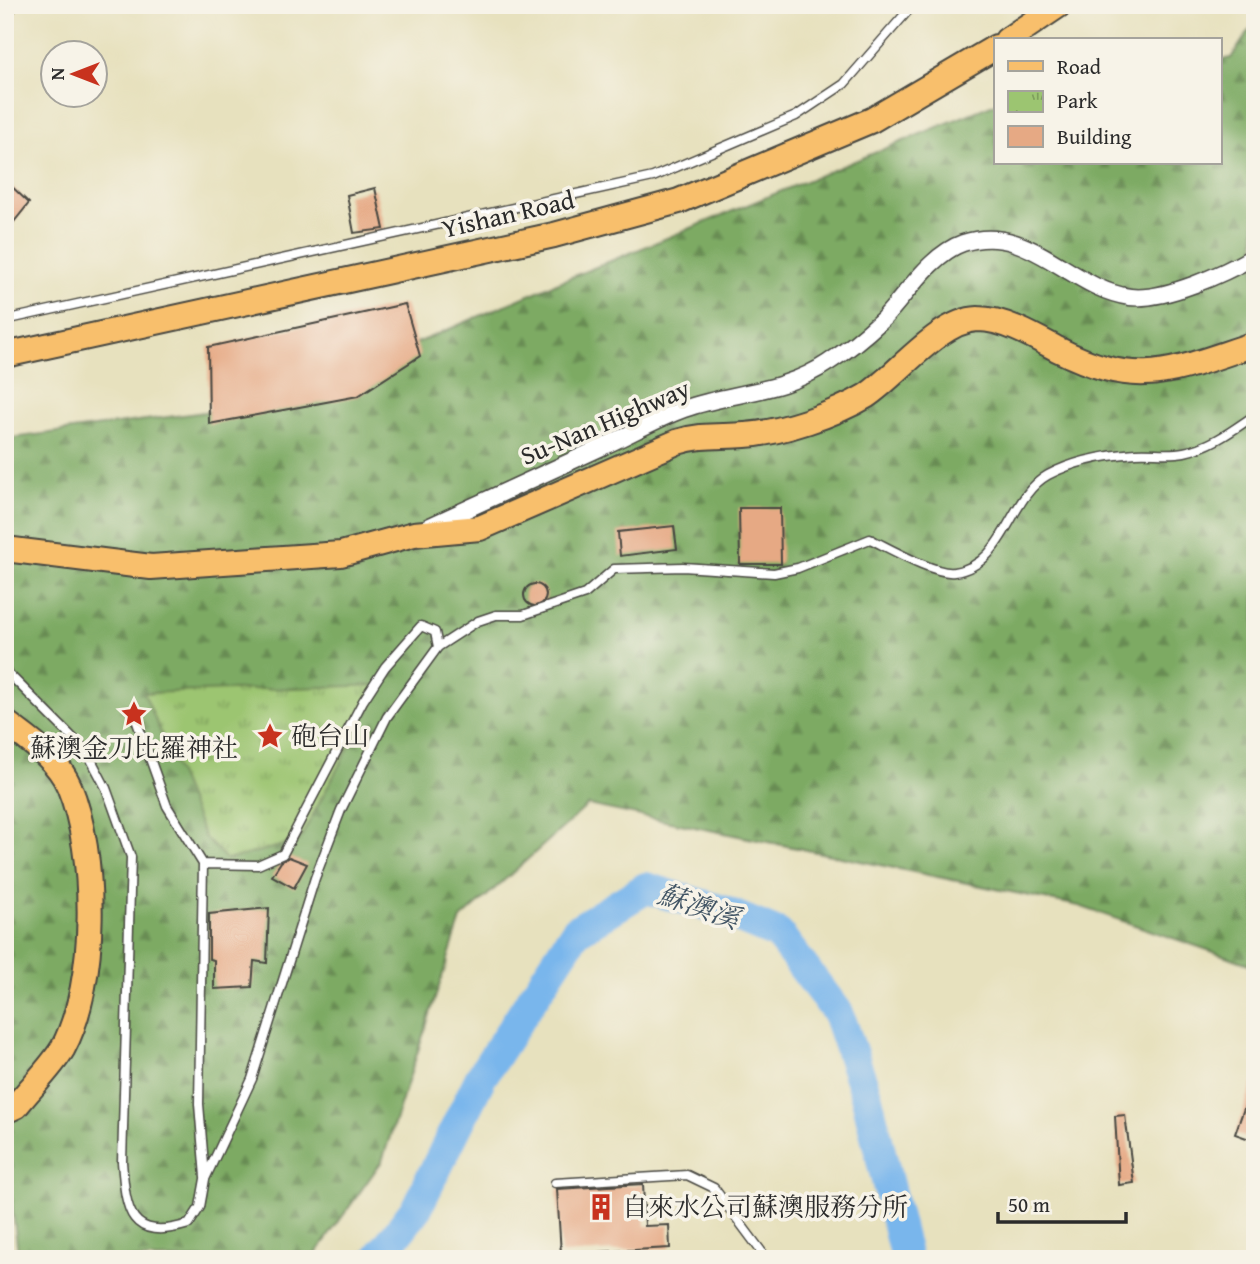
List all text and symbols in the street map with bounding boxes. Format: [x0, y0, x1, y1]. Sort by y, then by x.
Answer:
north arrow [38, 38, 108, 108]
legend [994, 38, 1222, 164]
text: Road [1057, 51, 1102, 82]
text: N [43, 67, 71, 80]
text: Park [1057, 85, 1098, 116]
text: Building [1057, 121, 1132, 152]
street label: Yishan Road [438, 179, 578, 248]
street label: Su-Nan Highway [514, 368, 696, 475]
place icon: 蘇澳金刀比羅神社 [119, 699, 149, 729]
place label: 砲台山 [291, 716, 369, 755]
place icon: 砲台山 [255, 721, 285, 751]
place label: 蘇澳金刀比羅神社 [30, 728, 238, 767]
water label: 蘇澳溪 [653, 872, 748, 940]
scale bar [998, 1180, 1125, 1224]
place label: 自來水公司蘇澳服務分所 [622, 1187, 908, 1226]
text: 50 m [1008, 1189, 1050, 1220]
building icon: 自來水公司蘇澳服務分所 [586, 1192, 616, 1222]

